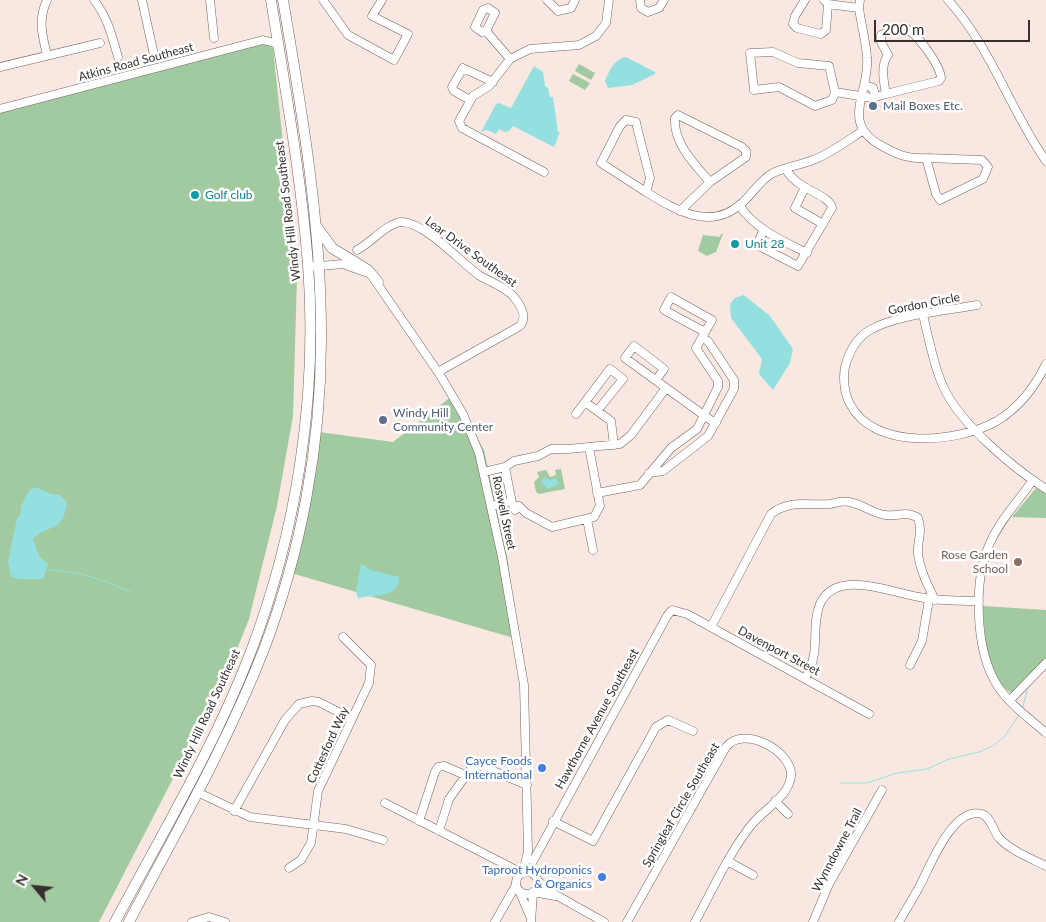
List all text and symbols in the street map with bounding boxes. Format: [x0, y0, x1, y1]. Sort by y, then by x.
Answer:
scale bar [876, 10, 1032, 42]
text: 200 m [882, 20, 924, 38]
street label: Atkins Road Southeast [77, 40, 195, 84]
place label: Mail Boxes Etc. [883, 99, 963, 113]
marker: Mail Boxes Etc. [867, 100, 879, 112]
street label: Windy Hill Road Southeast [272, 140, 304, 282]
place label: Golf club [205, 188, 253, 202]
marker: Golf club [189, 189, 201, 201]
street label: Lear Drive Southeast [422, 214, 520, 290]
place label: Unit 28 [745, 237, 785, 251]
marker: Unit 28 [729, 238, 741, 250]
street label: Gordon Circle [887, 290, 961, 318]
place label: Windy Hill Community Center [393, 406, 493, 434]
marker: Windy Hill Community Center [377, 414, 389, 426]
street label: Roswell Street [489, 475, 519, 551]
place label: Rose Garden School [941, 548, 1008, 576]
marker: Rose Garden School [1012, 556, 1024, 568]
street label: Davenport Street [736, 623, 822, 679]
street label: Hawthorne Avenue Southeast [552, 646, 642, 792]
street label: Windy Hill Road Southeast [171, 647, 243, 781]
street label: Cottesford Way [304, 704, 352, 786]
street label: Springleaf Circle Southeast [639, 740, 723, 870]
place label: Cayce Foods International [465, 754, 532, 782]
marker: Cayce Foods International [536, 762, 548, 774]
street label: Wynndowne Trail [809, 806, 865, 894]
north arrow [10, 862, 60, 912]
place label: Taproot Hydroponics & Organics [482, 863, 592, 891]
text: N [11, 871, 31, 888]
marker: Taproot Hydroponics & Organics [596, 871, 608, 883]

